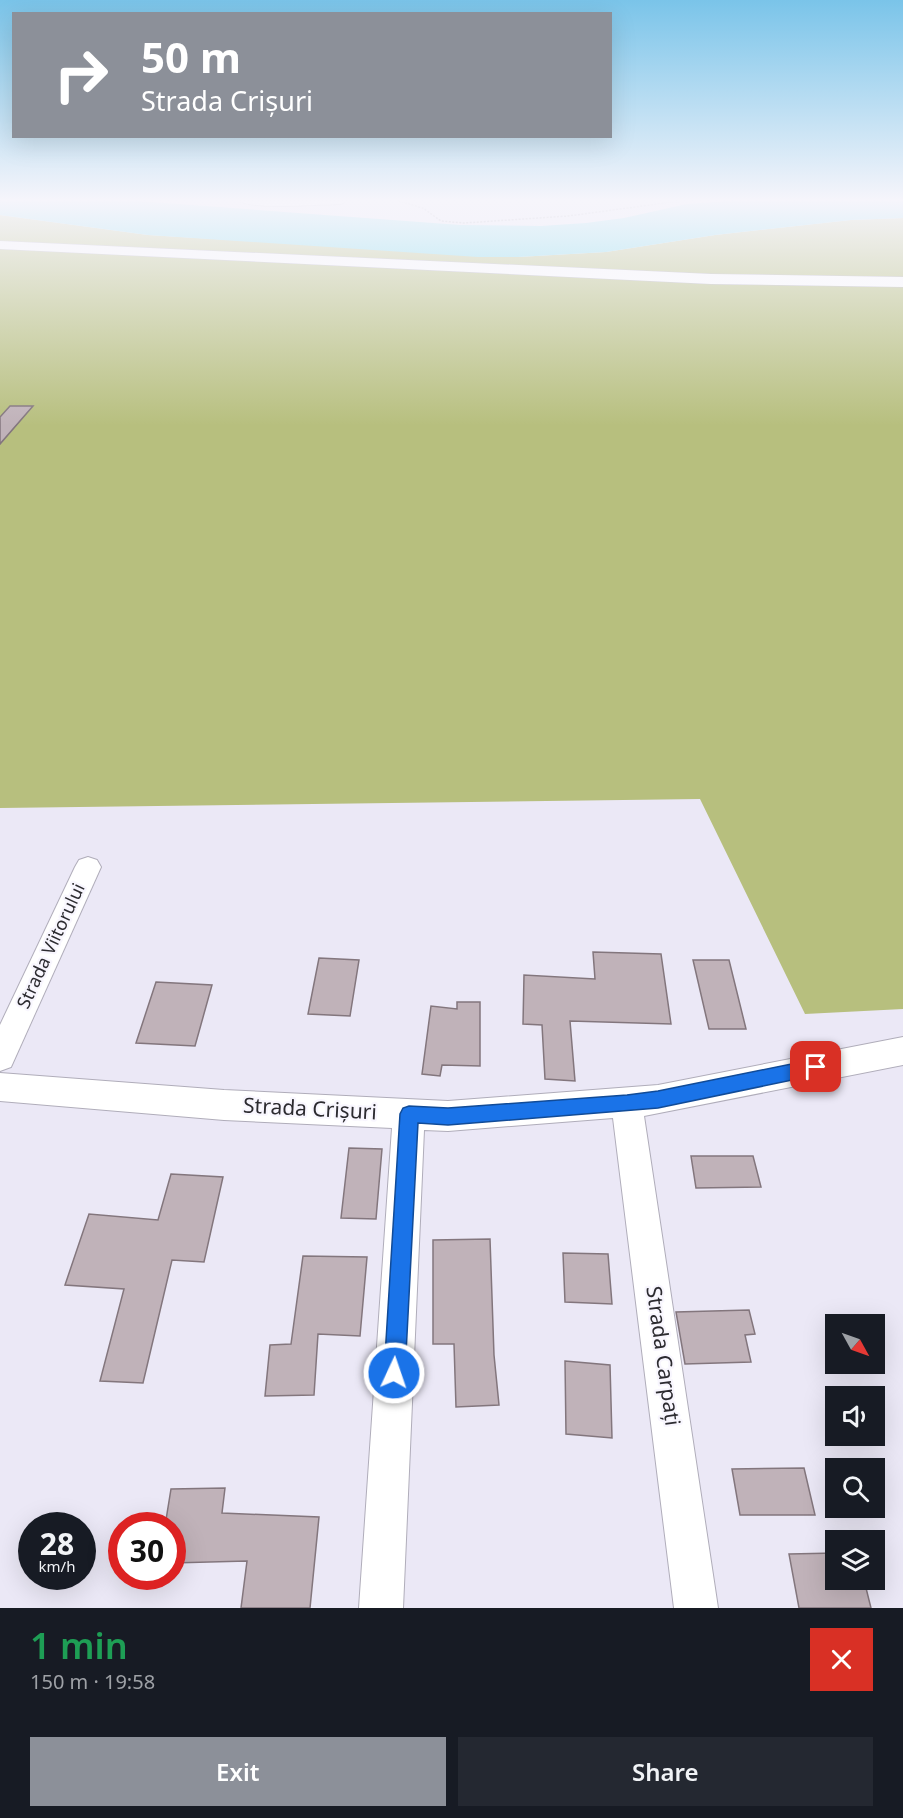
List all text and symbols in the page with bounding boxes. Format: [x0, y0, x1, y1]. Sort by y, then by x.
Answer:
text: 50 m [141, 28, 241, 85]
icon: right [42, 36, 120, 114]
text: Strada Crișuri [141, 82, 313, 119]
street label: Strada Viitorului [11, 879, 90, 1012]
pin [790, 1041, 841, 1092]
icon: arrive [799, 1050, 832, 1083]
street label: Strada Crișuri [243, 1091, 378, 1125]
street label: Strada Carpați [640, 1284, 688, 1427]
north arrow [825, 1314, 885, 1374]
map controls [825, 1314, 885, 1590]
position arrow [362, 1341, 426, 1405]
button: sound [825, 1386, 885, 1446]
button: search [825, 1458, 885, 1518]
speed limit sign: 30 [108, 1512, 186, 1590]
text: 28 [40, 1523, 74, 1564]
button: layers [825, 1530, 885, 1590]
text: km/h [39, 1556, 75, 1576]
text: 1 min [30, 1621, 128, 1670]
button: close [810, 1628, 873, 1691]
text: 150 m · 19:58 [30, 1668, 155, 1695]
button: Exit [30, 1737, 446, 1806]
button: Share [458, 1737, 873, 1806]

